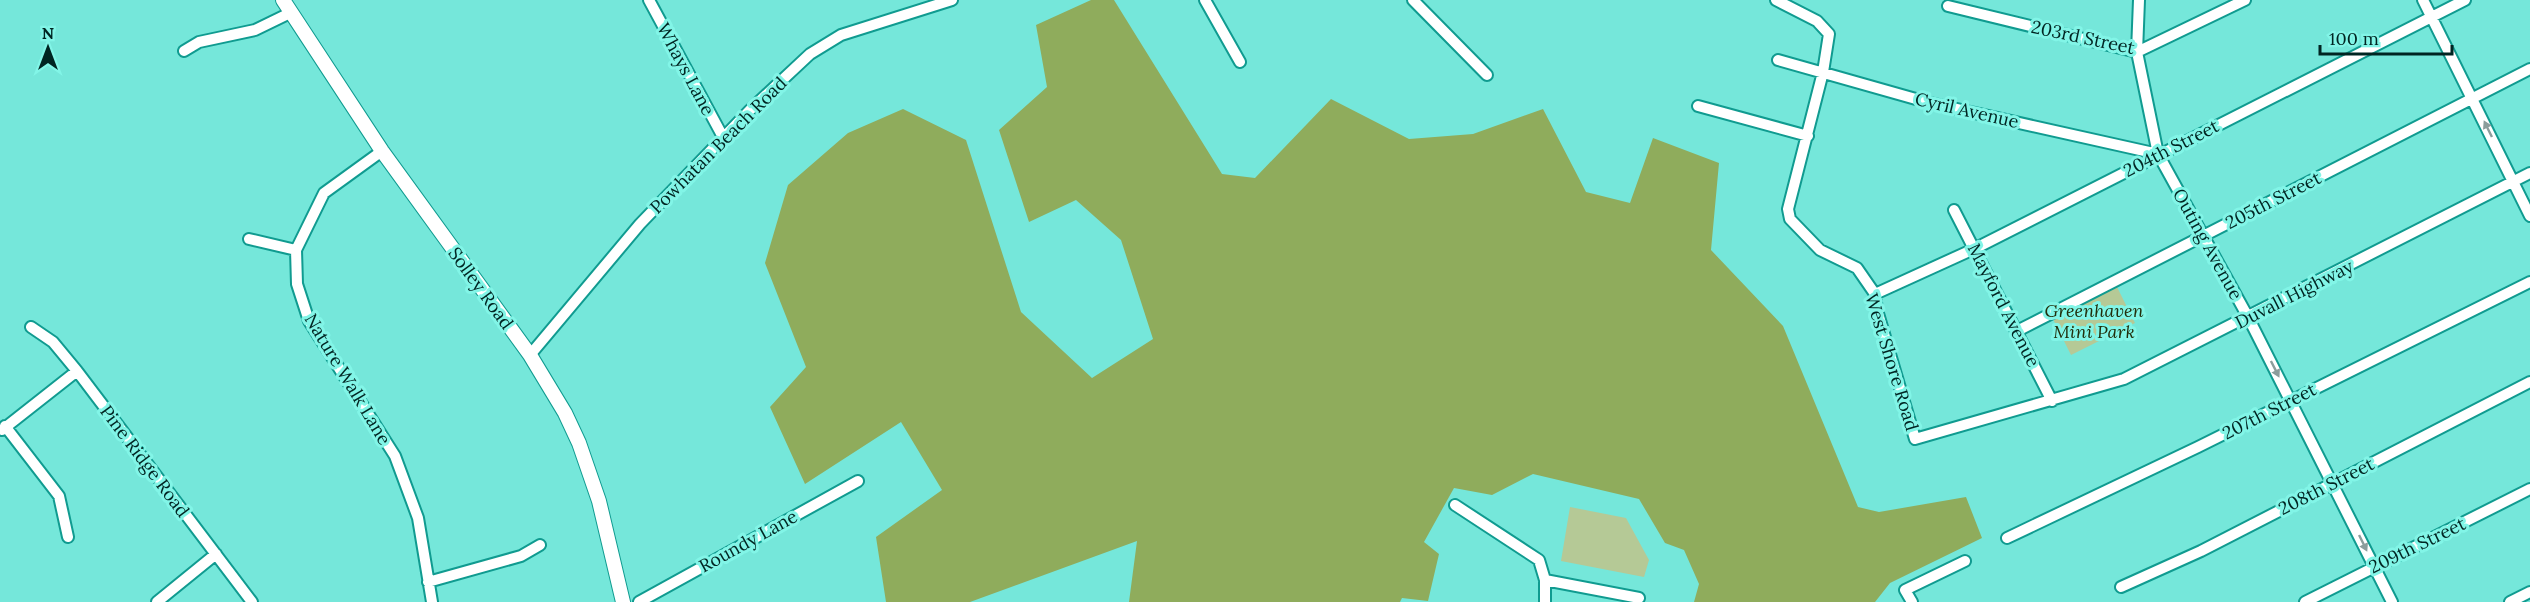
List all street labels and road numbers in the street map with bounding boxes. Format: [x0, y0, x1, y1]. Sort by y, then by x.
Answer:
street label: 203rd Street [2029, 15, 2137, 59]
street label: Whays Lane [652, 19, 720, 119]
street label: Powhatan Beach Road [645, 72, 791, 218]
street label: Cyril Avenue [1913, 87, 2021, 133]
street label: 204th Street [2119, 114, 2223, 182]
street label: 205th Street [2221, 166, 2325, 234]
street label: Outing Avenue [2168, 184, 2248, 304]
street label: Mayford Avenue [1963, 239, 2045, 371]
street label: Solley Road [443, 242, 519, 334]
street label: Duvall Highway [2231, 254, 2357, 334]
street label: West Shore Road [1860, 291, 1924, 434]
street label: Nature Walk Lane [300, 309, 396, 449]
street label: 207th Street [2218, 378, 2320, 444]
street label: Pine Ridge Road [95, 400, 195, 522]
street label: 208th Street [2274, 452, 2378, 520]
street label: Roundy Lane [695, 504, 801, 577]
street label: 209th Street [2365, 512, 2469, 578]

